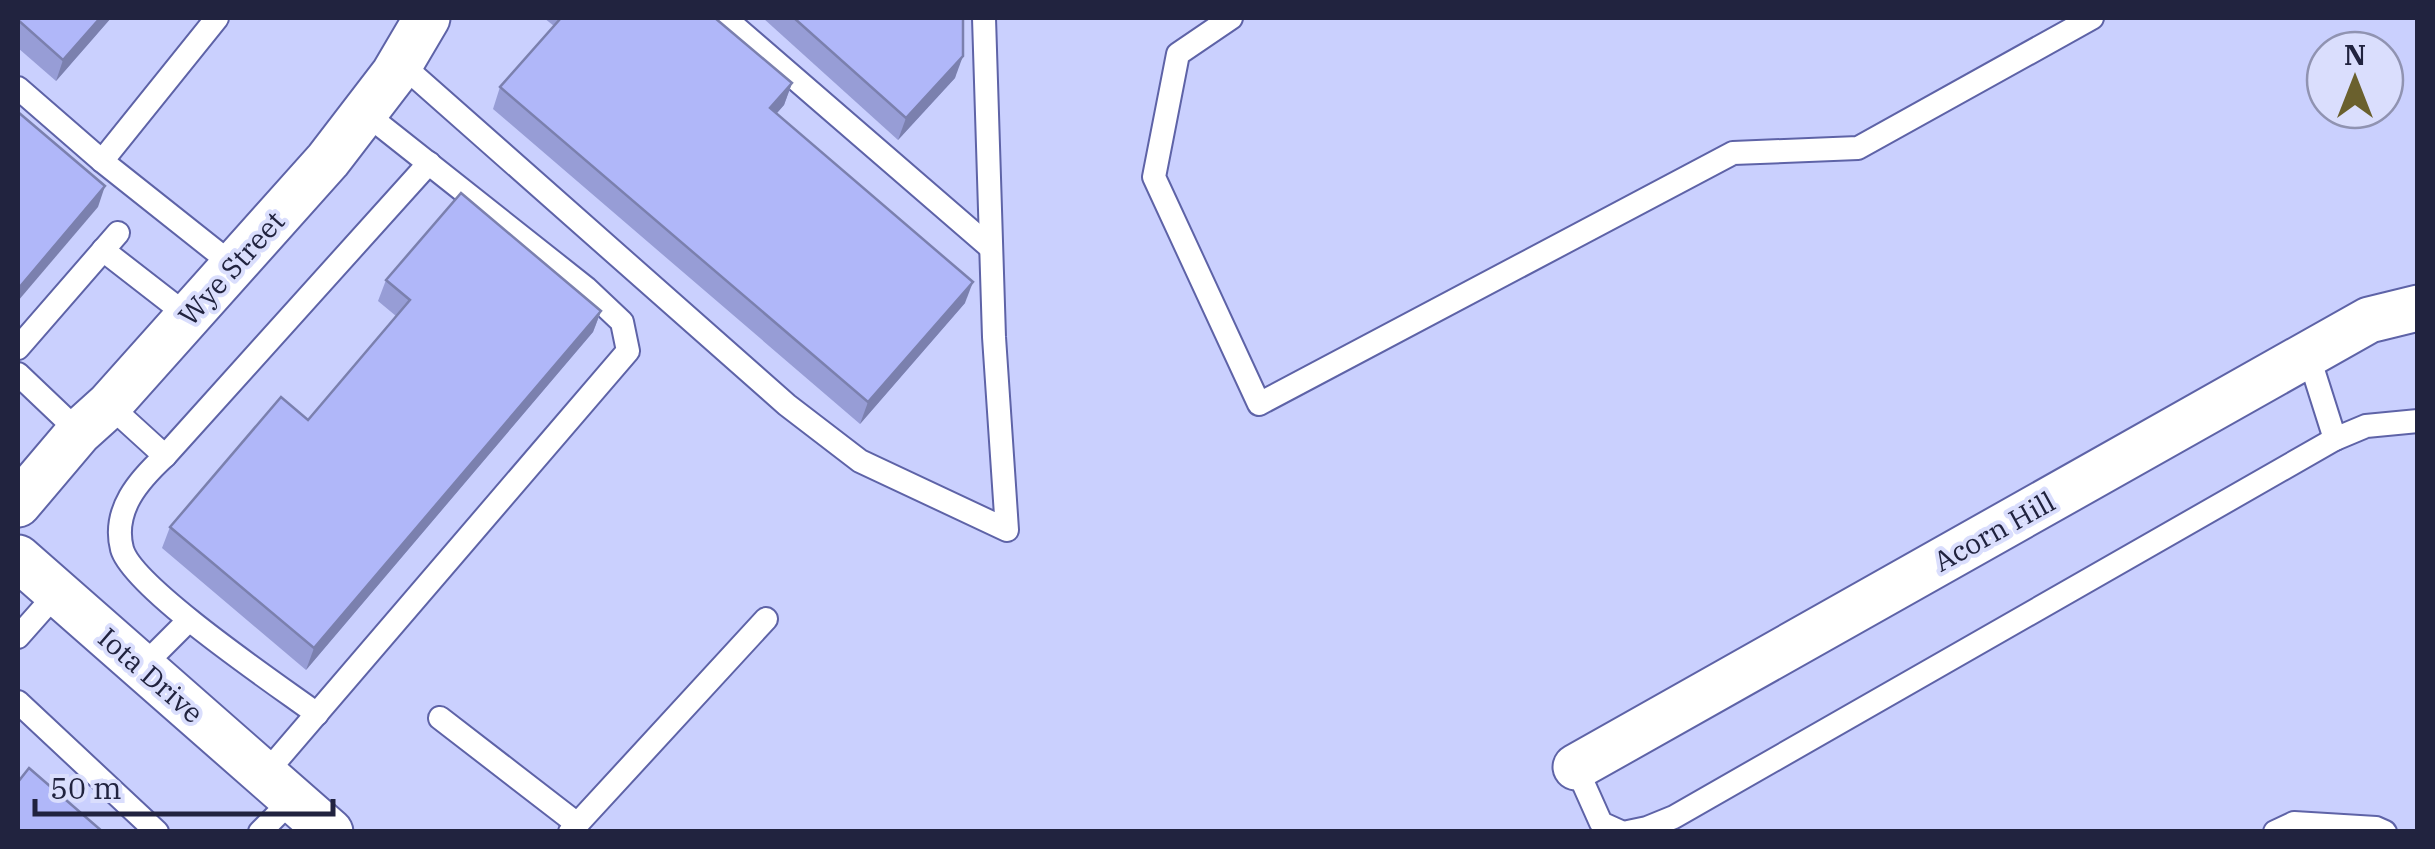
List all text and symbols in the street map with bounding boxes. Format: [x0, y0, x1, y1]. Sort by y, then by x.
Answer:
north arrow [2305, 30, 2405, 130]
text: N [2344, 36, 2366, 73]
street label: Wye Street [170, 203, 292, 333]
street label: Acorn Hill [1927, 482, 2061, 580]
street label: Iota Drive [91, 619, 211, 731]
scale bar [35, 754, 332, 816]
text: 50 m [50, 768, 122, 807]

